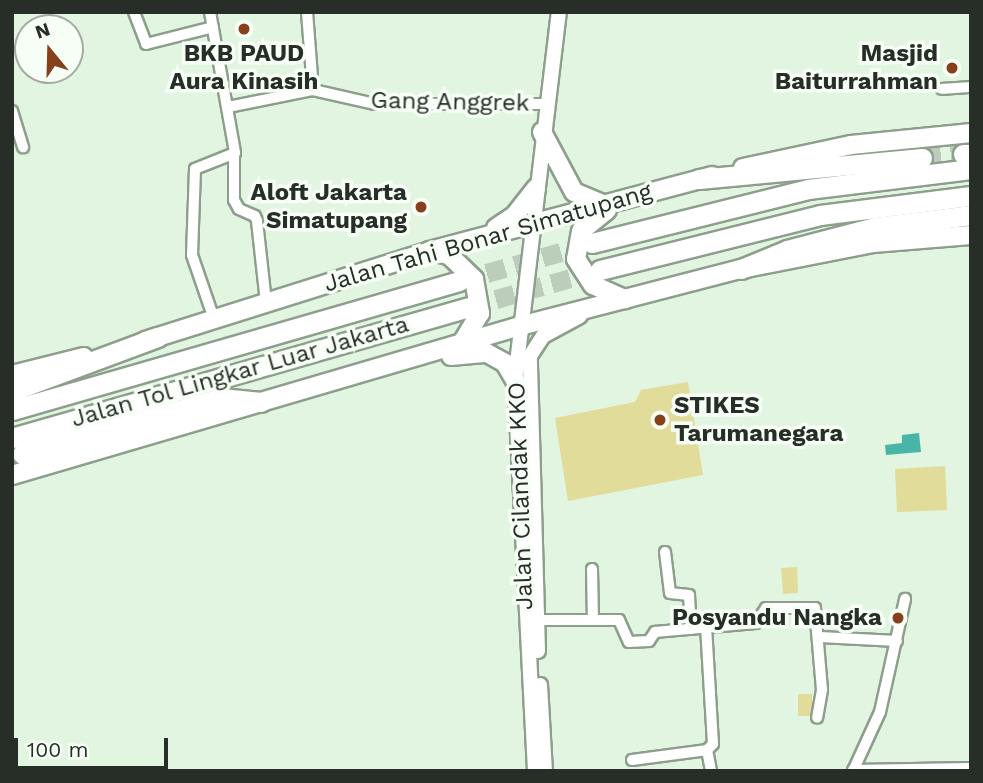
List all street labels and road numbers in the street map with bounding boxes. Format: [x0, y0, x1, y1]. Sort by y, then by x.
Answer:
street label: Gang Anggrek [370, 86, 530, 118]
street label: Jalan Tahi Bonar Simatupang [320, 177, 656, 299]
street label: Jalan Tol Lingkar Luar Jakarta [67, 310, 413, 434]
street label: Jalan Cilandak KKO [503, 381, 539, 611]

